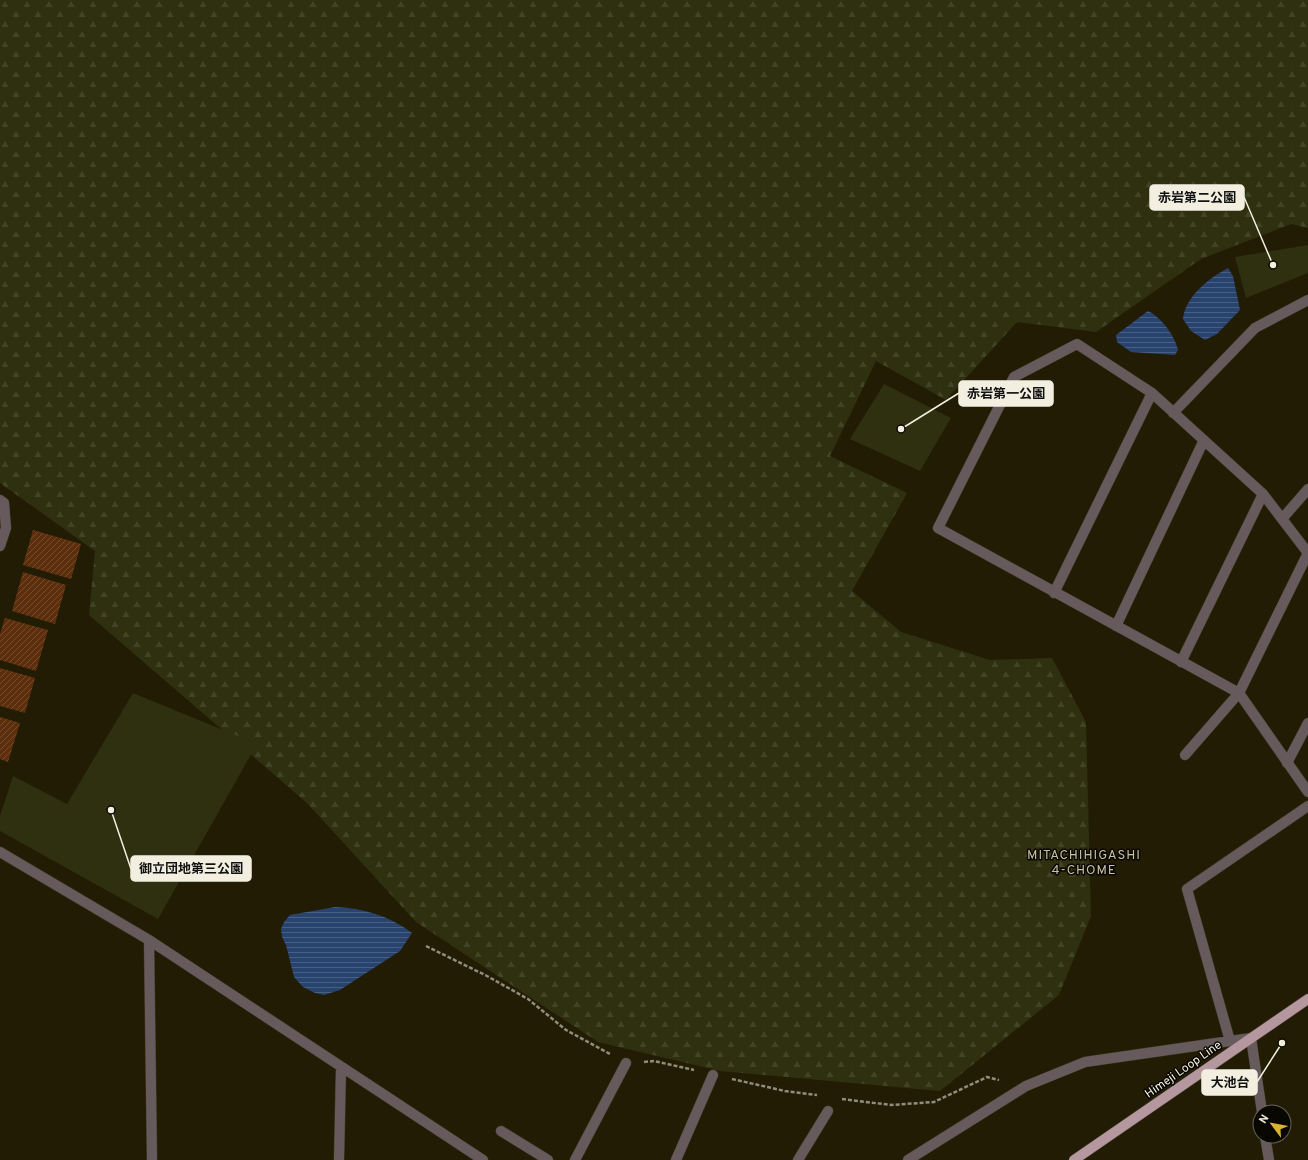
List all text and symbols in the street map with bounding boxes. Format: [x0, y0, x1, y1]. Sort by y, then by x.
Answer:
callout: 赤岩第二公園 [1150, 185, 1244, 210]
text: 赤岩第二公園 [1158, 190, 1236, 207]
callout: 赤岩第一公園 [959, 381, 1053, 406]
text: 赤岩第一公園 [967, 386, 1045, 403]
district label: MITACHIHIGASHI 4-CHOME [1027, 848, 1141, 879]
callout: 御立団地第三公園 [131, 856, 251, 881]
text: 御立団地第三公園 [139, 861, 243, 878]
street label: Himeji Loop Line [1142, 1037, 1225, 1102]
callout: 大池台 [1202, 1070, 1257, 1095]
text: 大池台 [1210, 1075, 1250, 1092]
north arrow [1252, 1104, 1292, 1144]
text: N [1256, 1112, 1272, 1126]

